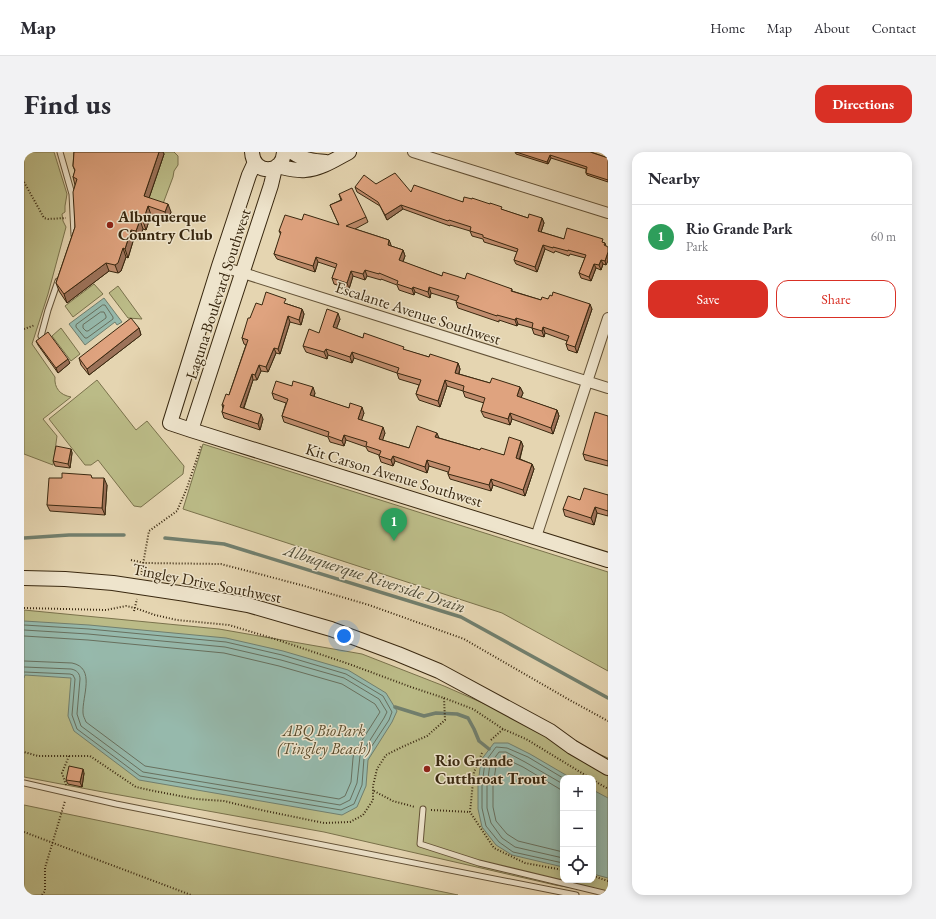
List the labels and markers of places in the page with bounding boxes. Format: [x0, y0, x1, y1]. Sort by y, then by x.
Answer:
place label: Albuquerque Country Club [117, 206, 213, 245]
marker: Albuquerque Country Club [105, 220, 115, 230]
pin: 1 [381, 508, 407, 541]
place label: Rio Grande Cutthroat Trout [435, 750, 547, 789]
marker: Rio Grande Cutthroat Trout [422, 764, 432, 774]

